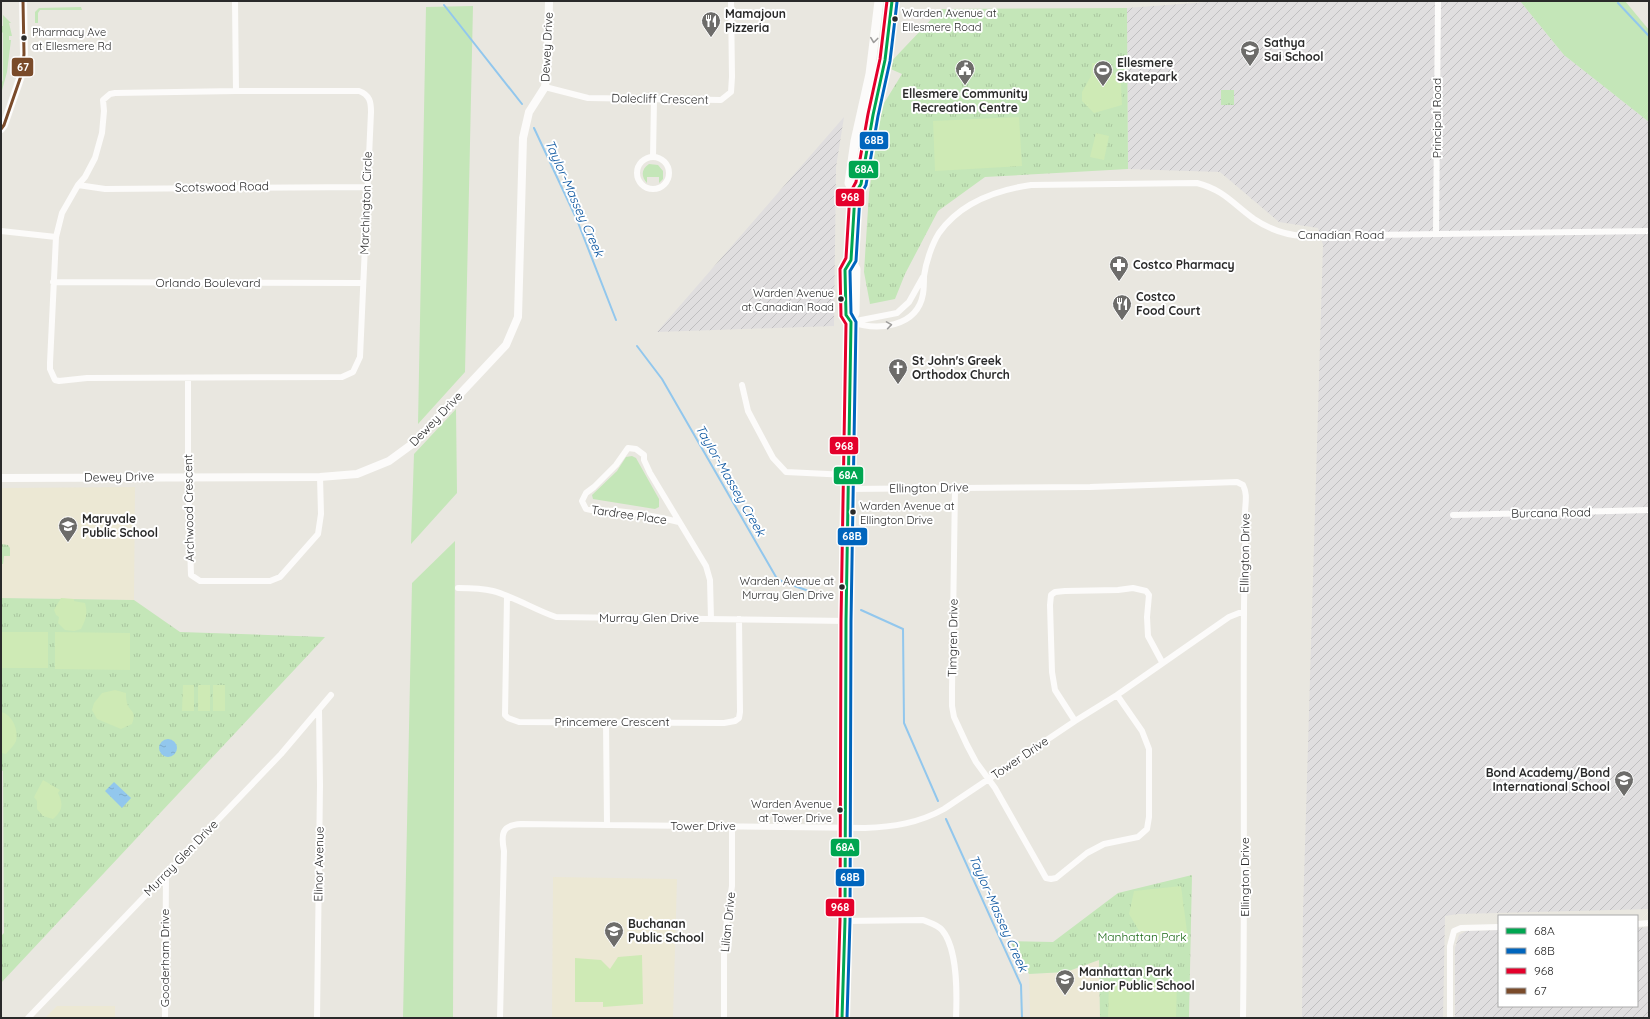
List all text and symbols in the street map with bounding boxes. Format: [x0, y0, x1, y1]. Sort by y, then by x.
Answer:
place label: Mamajoun Pizzeria [725, 6, 786, 35]
place label: Warden Avenue at Ellesmere Road [902, 6, 997, 34]
restaurant icon: Mamajoun Pizzeria [700, 10, 722, 38]
street label: Dewey Drive [537, 11, 556, 82]
marker: Warden Avenue at Ellesmere Road [890, 14, 900, 24]
place label: Pharmacy Ave at Ellesmere Rd [32, 25, 111, 53]
marker: Pharmacy Ave at Ellesmere Rd [19, 33, 29, 43]
place label: Sathya Sai School [1264, 35, 1324, 64]
one-way arrow [870, 37, 879, 43]
school or university icon: Sathya Sai School [1239, 39, 1261, 67]
place label: Ellesmere Skatepark [1117, 55, 1178, 84]
line badge: 67 [11, 57, 34, 77]
public building icon: Ellesmere Community Recreation Centre [954, 58, 976, 86]
sports icon: Ellesmere Skatepark [1092, 59, 1114, 87]
text: 67 [17, 60, 29, 74]
street label: Principal Road [1429, 78, 1444, 158]
place label: Ellesmere Community Recreation Centre [902, 86, 1028, 115]
street label: Dalecliff Crescent [611, 90, 709, 107]
line badge: 68B [859, 131, 889, 150]
text: 68B [864, 133, 884, 147]
water label: Taylor-Massey Creek [542, 137, 608, 260]
street label: Marchington Circle [356, 151, 375, 255]
line badge: 68A [848, 160, 879, 179]
text: 68A [854, 162, 874, 176]
street label: Scotswood Road [175, 178, 269, 195]
line badge: 968 [835, 188, 865, 207]
text: 968 [841, 190, 859, 204]
street label: Canadian Road [1298, 227, 1384, 242]
pharmacy icon: Costco Pharmacy [1108, 254, 1130, 282]
place label: Costco Pharmacy [1133, 257, 1235, 272]
street label: Orlando Boulevard [155, 275, 261, 290]
place label: Warden Avenue at Canadian Road [741, 286, 834, 314]
place label: Costco Food Court [1136, 289, 1201, 318]
restaurant icon: Costco Food Court [1111, 293, 1133, 321]
marker: Warden Avenue at Canadian Road [836, 294, 846, 304]
one-way arrow [886, 321, 892, 330]
place label: St John's Greek Orthodox Church [912, 353, 1010, 382]
church icon: St John's Greek Orthodox Church [887, 357, 909, 385]
street label: Dewey Drive [406, 388, 466, 449]
water label: Taylor-Massey Creek [692, 421, 770, 540]
line badge: 968 [829, 436, 859, 455]
text: 968 [835, 439, 853, 453]
street label: Archwood Crescent [180, 454, 197, 562]
line badge: 68A [833, 466, 864, 485]
street label: Dewey Drive [84, 468, 154, 485]
text: 68A [838, 468, 858, 482]
street label: Ellington Drive [889, 479, 969, 496]
place label: Warden Avenue at Ellington Drive [860, 499, 955, 527]
street label: Tardree Place [590, 502, 668, 527]
street label: Burcana Road [1511, 504, 1591, 521]
marker: Warden Avenue at Ellington Drive [848, 507, 858, 517]
place label: Maryvale Public School [82, 511, 158, 540]
street label: Ellington Drive [1236, 513, 1253, 593]
school or university icon: Maryvale Public School [57, 515, 79, 543]
line badge: 68B [837, 527, 868, 546]
text: 68B [842, 529, 862, 543]
place label: Warden Avenue at Murray Glen Drive [740, 574, 834, 602]
marker: Warden Avenue at Murray Glen Drive [837, 582, 847, 592]
street label: Timgren Drive [944, 598, 961, 677]
street label: Murray Glen Drive [599, 610, 699, 625]
street label: Princemere Crescent [554, 714, 670, 729]
street label: Tower Drive [988, 733, 1051, 782]
place label: Bond Academy/Bond International School [1486, 765, 1610, 794]
school or university icon: Bond Academy/Bond International School [1613, 769, 1635, 797]
place label: Warden Avenue at Tower Drive [751, 797, 832, 825]
marker: Warden Avenue at Tower Drive [835, 805, 845, 815]
street label: Murray Glen Drive [140, 816, 221, 899]
street label: Tower Drive [670, 818, 736, 833]
street label: Elinor Avenue [310, 826, 327, 902]
street label: Ellington Drive [1237, 837, 1252, 917]
line badge: 68A [830, 838, 860, 857]
text: 68A [835, 840, 855, 854]
water label: Taylor-Massey Creek [966, 852, 1032, 975]
line badge: 68B [835, 868, 865, 887]
text: 68B [840, 870, 860, 884]
street label: Lilian Drive [717, 891, 738, 953]
line badge: 968 [825, 898, 855, 917]
text: 968 [831, 900, 849, 914]
street label: Gooderham Drive [157, 908, 172, 1007]
legend [1498, 915, 1638, 1007]
place label: Buchanan Public School [628, 916, 704, 945]
school or university icon: Buchanan Public School [603, 920, 625, 948]
text: 68A [1534, 923, 1555, 938]
park label: Manhattan Park [1097, 929, 1187, 944]
text: 68B [1534, 943, 1555, 958]
text: 968 [1534, 963, 1554, 978]
place label: Manhattan Park Junior Public School [1079, 964, 1195, 993]
school or university icon: Manhattan Park Junior Public School [1054, 968, 1076, 996]
text: 67 [1534, 983, 1547, 998]

